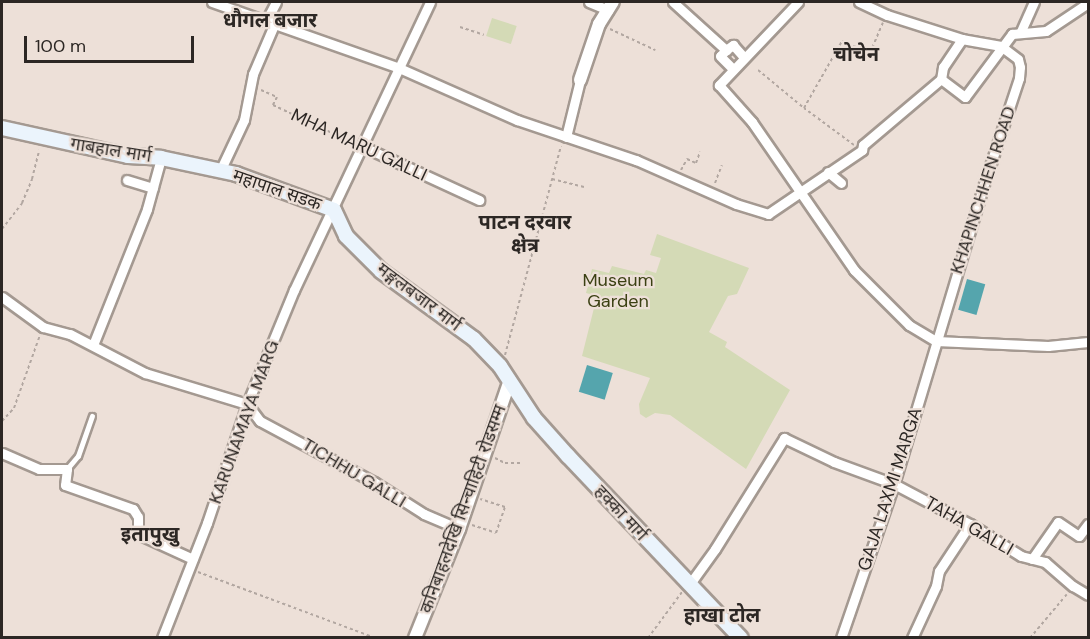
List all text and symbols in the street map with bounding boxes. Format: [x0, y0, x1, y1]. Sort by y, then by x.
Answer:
district label: धौगल बजार [223, 8, 317, 32]
scale bar [27, 24, 196, 62]
text: 100 m [35, 34, 86, 58]
district label: चोचेन [833, 42, 879, 66]
street label: MHA MARU GALLI [288, 104, 430, 186]
street label: KHAPINCHHEN ROAD [946, 104, 1020, 276]
street label: गाबहाल मार्ग [69, 133, 153, 167]
street label: महापाल सडक [230, 165, 324, 215]
district label: पाटन दरवार क्षेत्र [479, 210, 571, 257]
street label: मङ्गलबजार मार्ग [372, 258, 466, 336]
park label: Museum Garden [582, 270, 654, 312]
street label: KARUNAMAYA MARG [204, 337, 284, 507]
street label: कनिबाहलदेखि सिन्चाहिटी रोडसम्म [415, 402, 511, 616]
street label: GAJA LAXMI MARGA [853, 405, 927, 573]
street label: TICHHU GALLI [298, 434, 410, 512]
street label: हक्का मार्ग [590, 481, 652, 545]
street label: TAHA GALLI [921, 492, 1017, 560]
district label: इतापुखु [121, 522, 179, 546]
district label: हाखा टोल [684, 603, 760, 627]

